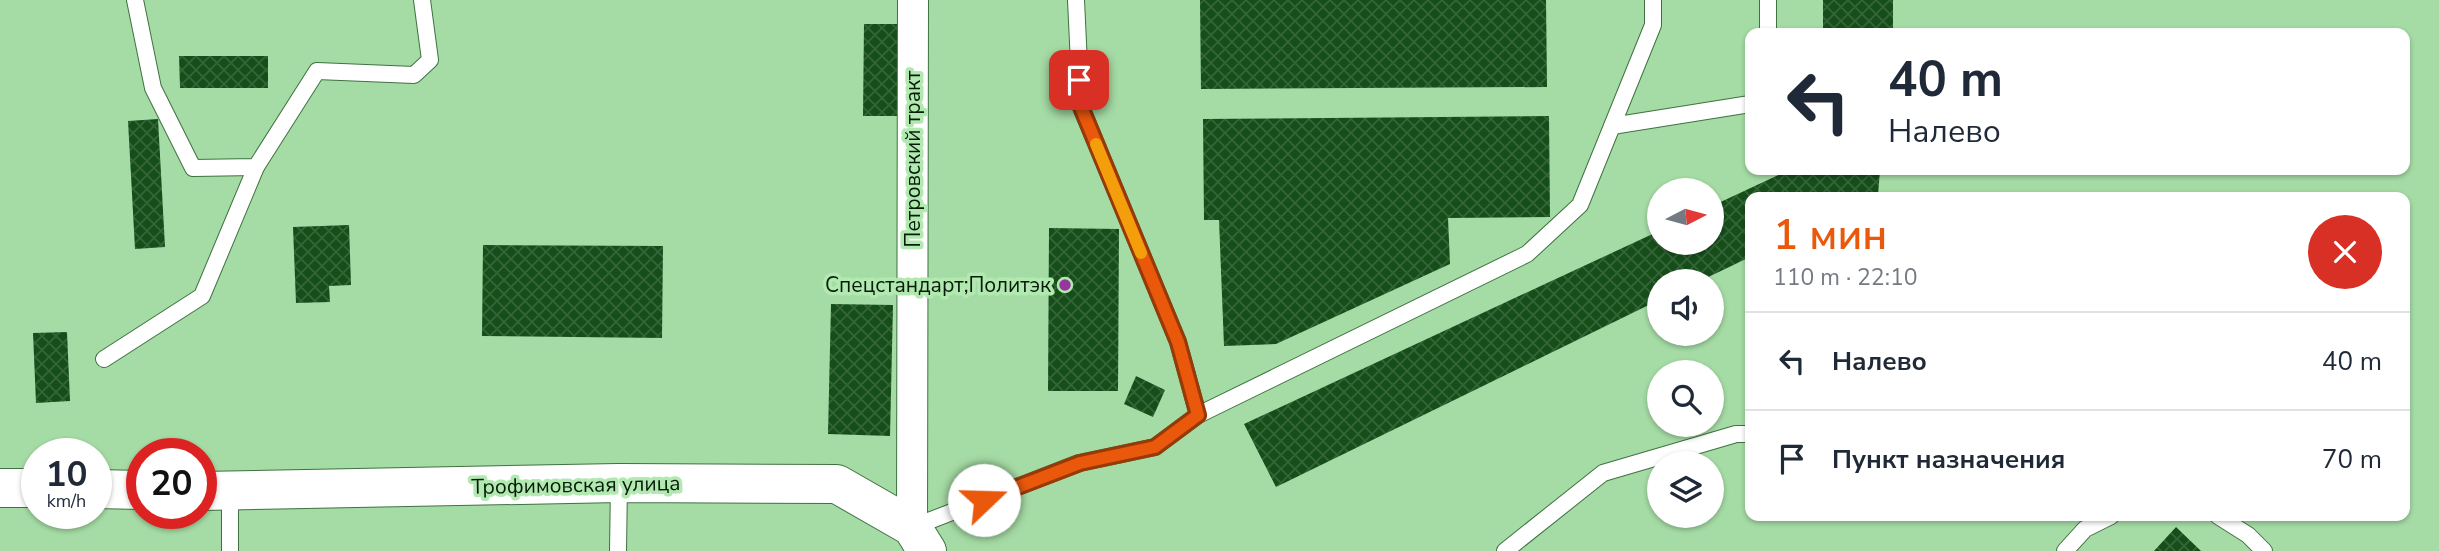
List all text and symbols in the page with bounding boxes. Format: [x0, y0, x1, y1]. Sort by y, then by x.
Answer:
text: 40 m [1888, 46, 2003, 113]
pin [1049, 50, 1109, 110]
icon: left [1773, 56, 1864, 147]
icon: arrive [1060, 61, 1098, 99]
street label: Петровский тракт [899, 70, 927, 247]
text: Налево [1888, 110, 2001, 153]
north arrow [1647, 178, 1724, 256]
map controls [1647, 178, 1724, 528]
text: 1 мин [1773, 207, 1887, 264]
button: close [2308, 215, 2382, 289]
text: 110 m · 22:10 [1773, 262, 1918, 293]
button: sound [1647, 269, 1724, 346]
place label: Спецстандарт;Политэк [825, 271, 1052, 299]
marker: Спецстандарт;Политэк [1057, 277, 1073, 293]
icon: left [1773, 342, 1811, 380]
text: Налево [1832, 344, 1927, 379]
text: 40 m [2322, 344, 2382, 379]
button: search [1647, 360, 1724, 437]
speed limit sign: 20 [126, 438, 217, 529]
icon: arrive [1773, 440, 1811, 478]
text: Пункт назначения [1832, 442, 2065, 477]
text: 70 m [2322, 442, 2382, 477]
text: 10 [45, 451, 88, 498]
button: layers [1647, 451, 1724, 528]
position arrow [947, 463, 1021, 537]
street label: Трофимовская улица [471, 469, 681, 501]
text: km/h [47, 489, 86, 513]

